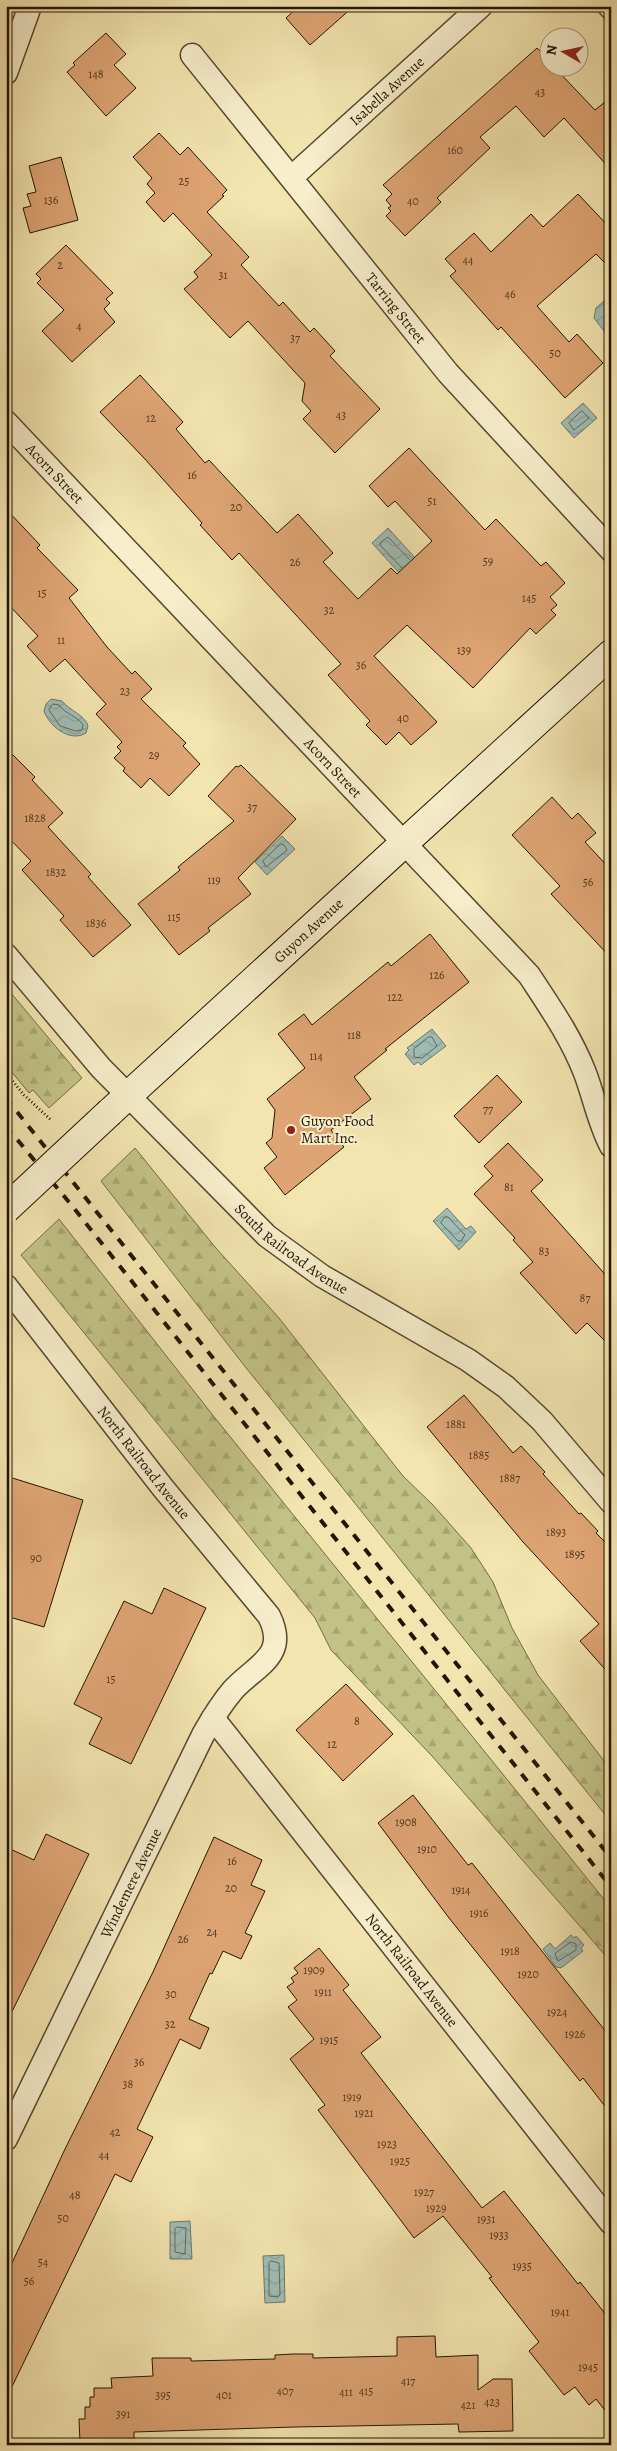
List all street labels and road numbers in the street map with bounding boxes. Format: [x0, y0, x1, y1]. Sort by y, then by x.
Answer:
street label: Isabella Avenue [345, 52, 429, 130]
street label: Tarring Street [361, 268, 431, 348]
street label: Acorn Street [21, 438, 88, 508]
street label: Acorn Street [299, 733, 367, 802]
street label: Guyon Avenue [269, 893, 348, 967]
street label: South Railroad Avenue [230, 1199, 352, 1299]
street label: North Railroad Avenue [93, 1402, 195, 1524]
street label: Windemere Avenue [95, 1825, 166, 1942]
street label: North Railroad Avenue [361, 1909, 463, 2031]

